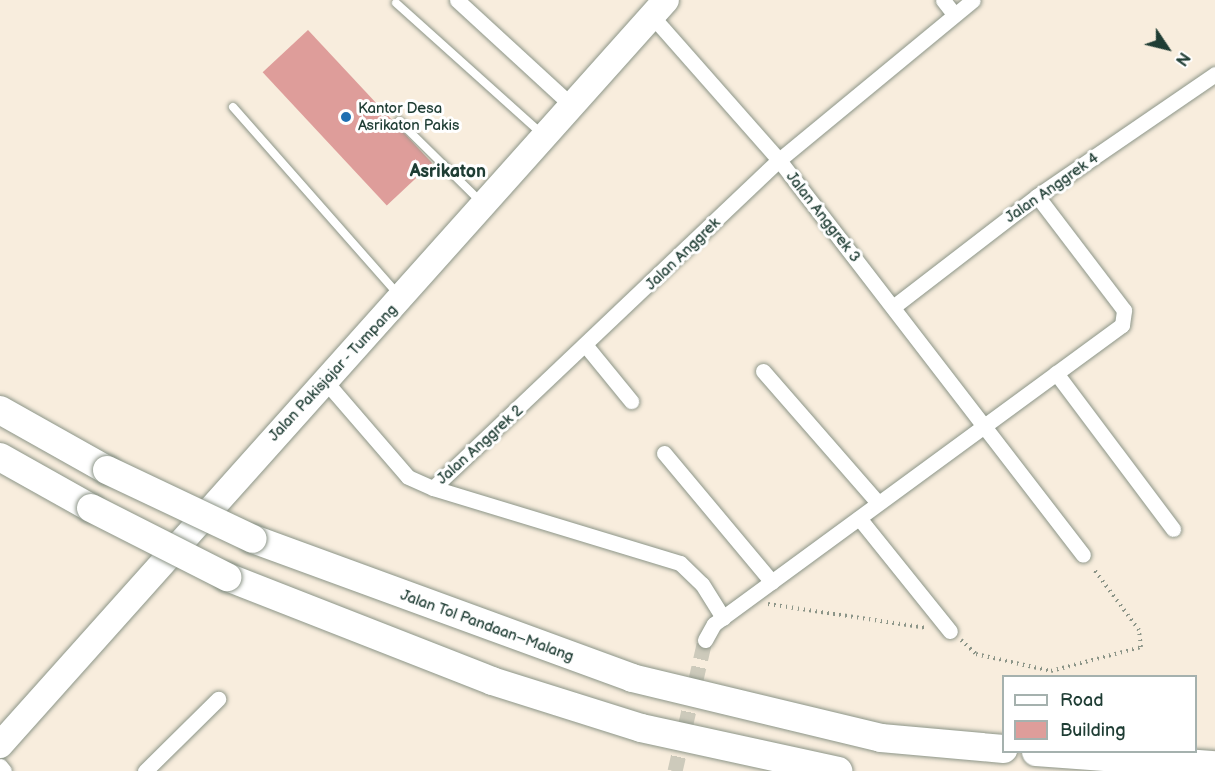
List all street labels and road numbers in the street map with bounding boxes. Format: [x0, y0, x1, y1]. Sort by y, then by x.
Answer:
street label: Jalan Anggrek 4 [1002, 149, 1102, 227]
street label: Jalan Anggrek 3 [782, 168, 864, 266]
street label: Jalan Anggrek [642, 214, 724, 294]
street label: Jalan Pakisjajar - Tumpang [264, 300, 402, 446]
street label: Jalan Anggrek 2 [433, 402, 527, 488]
street label: Jalan Tol Pandaan–Malang [398, 586, 576, 666]

